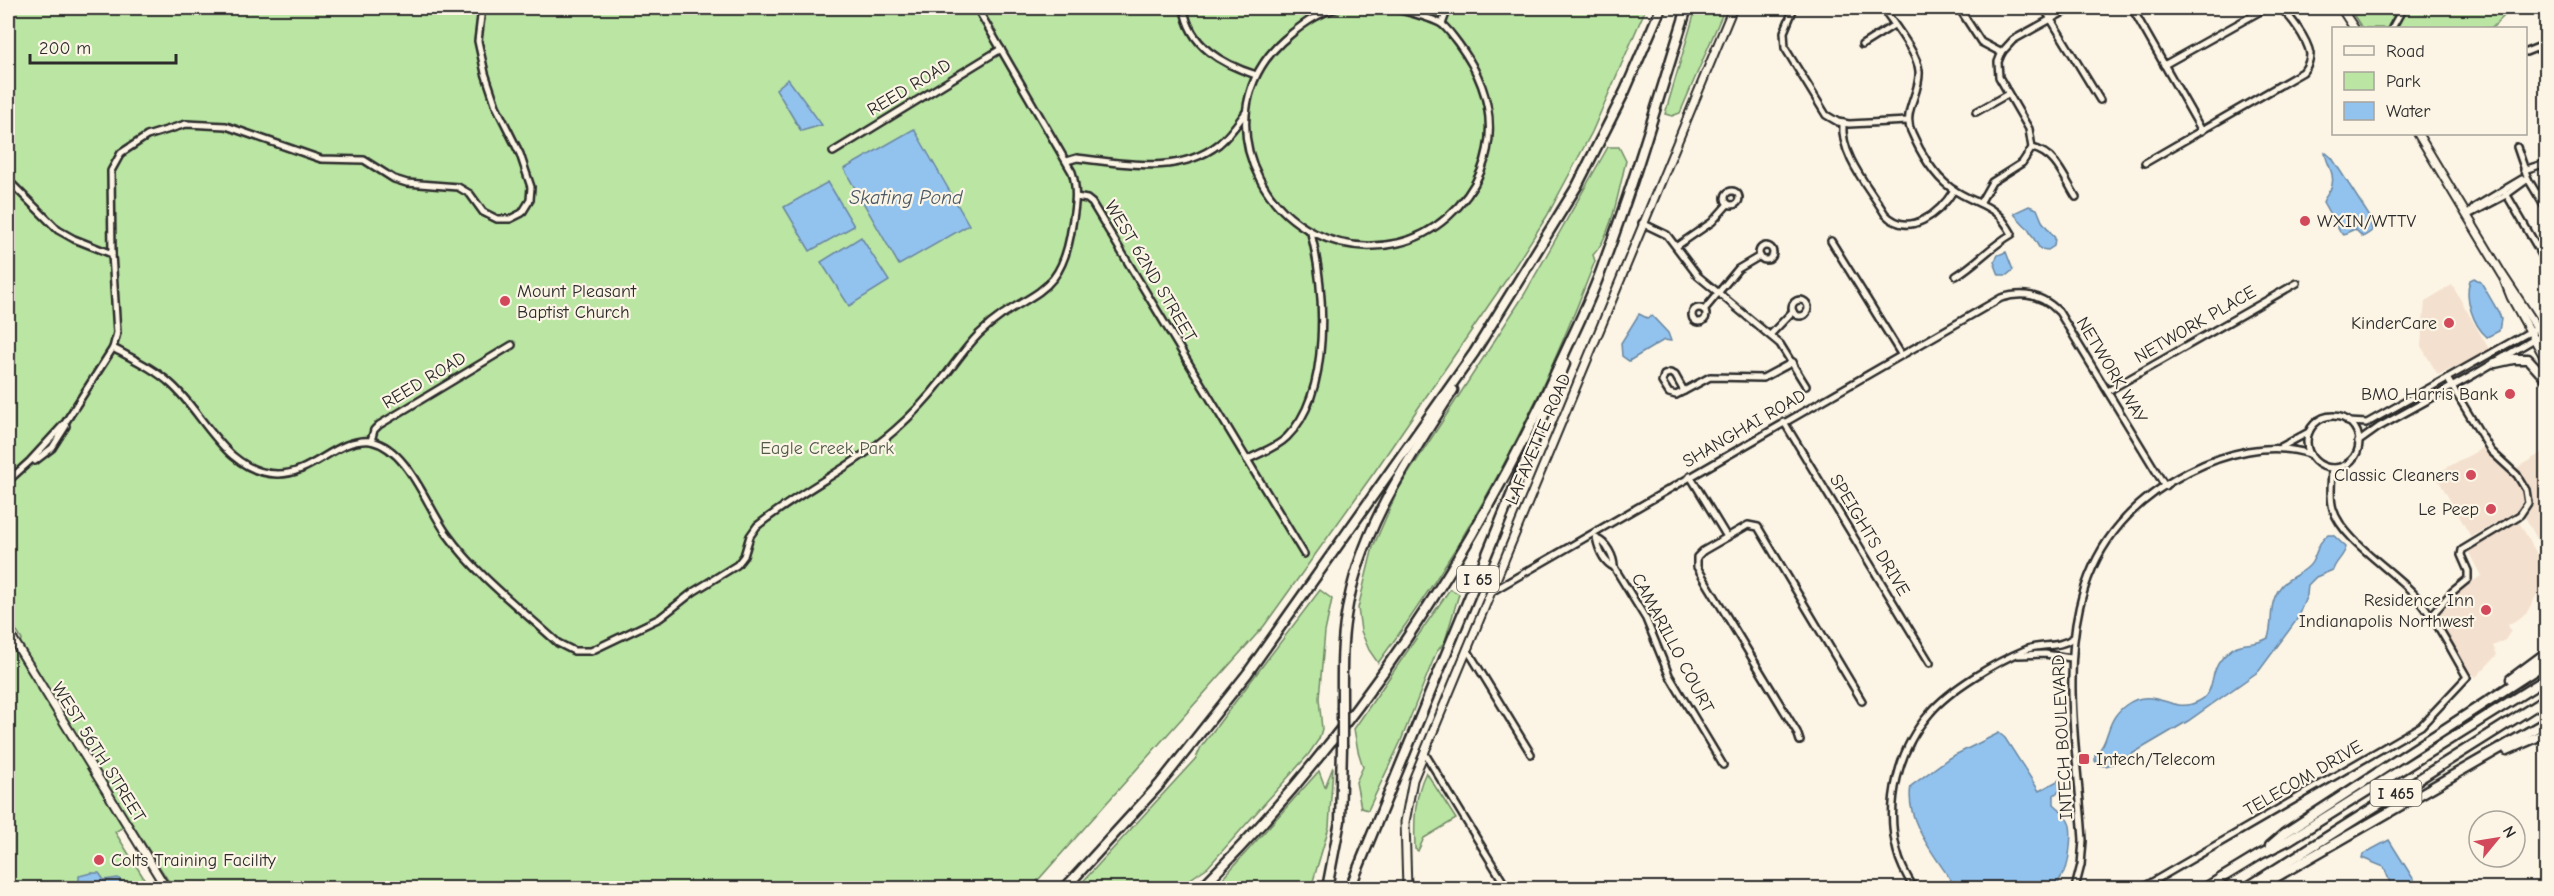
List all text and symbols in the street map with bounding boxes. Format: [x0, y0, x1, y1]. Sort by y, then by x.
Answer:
scale bar [30, 27, 176, 65]
legend [2332, 27, 2527, 135]
text: 200 m [39, 38, 91, 59]
text: Road [2386, 41, 2425, 62]
street label: REED ROAD [864, 54, 955, 121]
text: Park [2386, 71, 2421, 92]
text: Water [2386, 101, 2431, 122]
water label: Skating Pond [849, 186, 964, 209]
street label: WEST 62ND STREET [1100, 197, 1201, 346]
place label: WXIN/WTTV [2317, 211, 2416, 232]
marker: WXIN/WTTV [2298, 214, 2312, 228]
place label: Mount Pleasant Baptist Church [517, 281, 637, 323]
street label: NETWORK PLACE [2131, 281, 2260, 368]
marker: Mount Pleasant Baptist Church [498, 294, 512, 308]
street label: NETWORK WAY [2072, 313, 2152, 427]
place label: KinderCare [2351, 313, 2437, 334]
marker: KinderCare [2442, 316, 2456, 330]
street label: REED ROAD [379, 347, 470, 414]
street label: LAFAYETTE ROAD [1501, 370, 1576, 508]
place label: BMO Harris Bank [2361, 384, 2498, 405]
street label: SHANGHAI ROAD [1679, 385, 1810, 472]
marker: BMO Harris Bank [2503, 387, 2517, 401]
park label: Eagle Creek Park [760, 438, 894, 459]
place label: Classic Cleaners [2334, 465, 2459, 486]
marker: Classic Cleaners [2464, 468, 2478, 482]
street label: SPEIGHTS DRIVE [1825, 471, 1914, 600]
place label: Le Peep [2418, 499, 2479, 520]
marker: Le Peep [2484, 502, 2498, 516]
road number: I 65 [1457, 566, 1499, 592]
street label: CAMARILLO COURT [1627, 570, 1719, 717]
place label: Residence Inn Indianapolis Northwest [2299, 590, 2475, 632]
marker: Residence Inn Indianapolis Northwest [2479, 603, 2493, 617]
street label: INTECH BOULEVARD [2048, 654, 2077, 820]
street label: WEST 56TH STREET [47, 678, 150, 827]
street label: TELECOM DRIVE [2240, 736, 2366, 821]
place label: Intech/Telecom [2096, 749, 2215, 770]
marker: Intech/Telecom [2077, 752, 2091, 766]
road number: I 465 [2370, 780, 2422, 806]
north arrow [2467, 809, 2527, 869]
text: N [2499, 823, 2520, 841]
place label: Colts Training Facility [111, 850, 277, 871]
marker: Colts Training Facility [92, 853, 106, 867]

